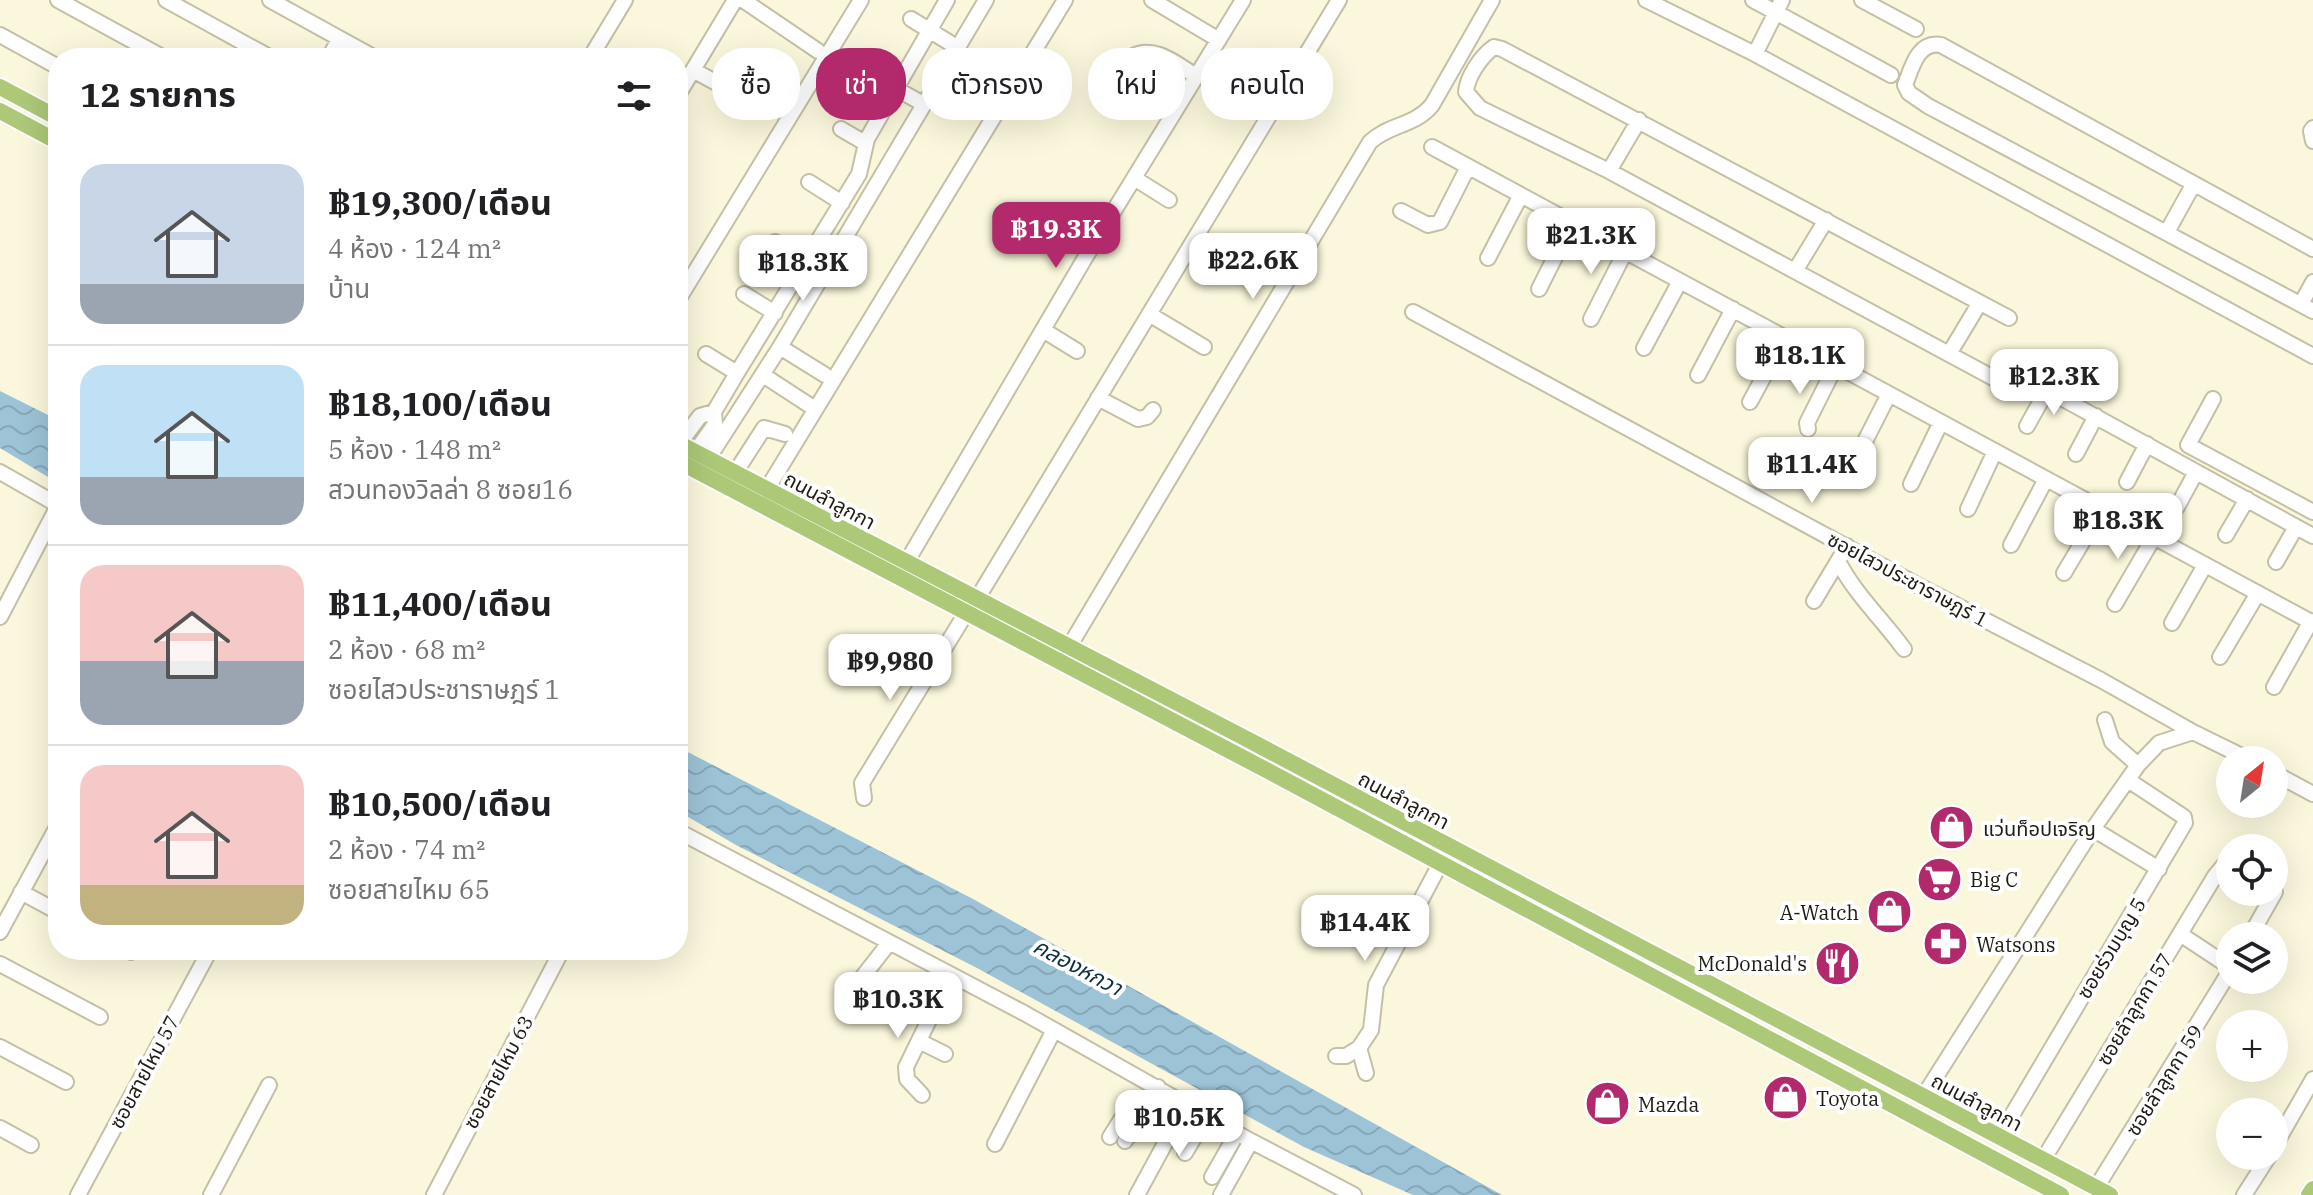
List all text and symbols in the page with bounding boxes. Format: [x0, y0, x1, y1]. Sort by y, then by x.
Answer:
chip: ซื้อ [712, 48, 800, 120]
chip: เช่า [816, 48, 906, 120]
chip: ตัวกรอง [922, 48, 1072, 120]
chip: ใหม่ [1088, 48, 1185, 120]
chip: คอนโด [1201, 48, 1333, 120]
text: 12 รายการ [80, 72, 236, 116]
icon: filters [612, 74, 656, 118]
text: ฿19,300/เดือน [328, 180, 552, 224]
icon: home [144, 196, 240, 292]
pin: ฿19.3K [991, 202, 1121, 270]
pin: ฿21.3K [1526, 208, 1656, 276]
text: ฿19.3K [1010, 211, 1102, 245]
text: ฿21.3K [1545, 217, 1637, 251]
text: 4 ห้อง · 124 m² [328, 231, 501, 265]
pin: ฿22.6K [1188, 233, 1318, 301]
pin: ฿18.3K [738, 235, 868, 303]
text: ฿22.6K [1207, 242, 1299, 276]
text: ฿18.3K [757, 244, 849, 278]
text: บ้าน [328, 271, 370, 305]
pin: ฿18.1K [1735, 328, 1865, 396]
text: ฿18.1K [1754, 337, 1846, 371]
pin: ฿12.3K [1989, 349, 2119, 417]
text: ฿12.3K [2008, 358, 2100, 392]
text: ฿18,100/เดือน [328, 381, 552, 425]
icon: home [144, 397, 240, 493]
text: 5 ห้อง · 148 m² [328, 432, 501, 466]
pin: ฿11.4K [1747, 437, 1877, 505]
text: ฿11.4K [1766, 446, 1858, 480]
street label: ถนนลำลูกกา [780, 465, 880, 535]
text: สวนทองวิลล่า 8 ซอย16 [328, 472, 573, 506]
pin: ฿18.3K [2053, 493, 2183, 561]
text: ฿18.3K [2072, 502, 2164, 536]
street label: ซอยไสวประชาราษฎร์ 1 [1823, 525, 1993, 633]
text: ฿11,400/เดือน [328, 581, 552, 625]
icon: home [144, 597, 240, 693]
text: 2 ห้อง · 68 m² [328, 632, 485, 666]
pin: ฿9,980 [825, 634, 955, 702]
text: ฿9,980 [846, 643, 934, 677]
text: ซอยไสวประชาราษฎร์ 1 [328, 672, 560, 706]
north arrow [2216, 746, 2288, 818]
map controls [2216, 746, 2288, 1170]
street label: ถนนลำลูกกา [1354, 765, 1454, 835]
text: ฿10,500/เดือน [328, 781, 552, 825]
icon: home [144, 797, 240, 893]
shop icon: แว่นท็อปเจริญ [1928, 804, 1976, 852]
place label: แว่นท็อปเจริญ [1983, 815, 2096, 842]
text: 2 ห้อง · 74 m² [328, 832, 485, 866]
button: locate [2216, 834, 2288, 906]
supermarket icon: Big C [1915, 855, 1963, 903]
place label: Big C [1970, 866, 2018, 893]
text: ซอยสายไหม 65 [328, 872, 490, 906]
shop icon: A-Watch [1866, 888, 1914, 936]
street label: ซอยร่วมบุญ 5 [2070, 893, 2152, 1003]
pin: ฿14.4K [1300, 895, 1430, 963]
place label: A-Watch [1780, 899, 1859, 926]
text: ฿14.4K [1319, 904, 1411, 938]
pharmacy icon: Watsons [1921, 920, 1969, 968]
button: layers [2216, 922, 2288, 994]
water label: คลองหกวา [1029, 931, 1128, 1002]
place label: Watsons [1976, 931, 2056, 958]
restaurant icon: McDonald's [1814, 939, 1862, 987]
street label: ซอยลำลูกกา 57 [2090, 948, 2178, 1070]
place label: McDonald's [1697, 950, 1807, 977]
pin: ฿10.3K [833, 972, 963, 1040]
text: ฿10.3K [852, 981, 944, 1015]
button: + [2216, 1010, 2288, 1082]
street label: ซอยสายไหม 57 [103, 1011, 185, 1133]
street label: ซอยสายไหม 63 [457, 1011, 539, 1133]
street label: ซอยลำลูกกา 59 [2119, 1019, 2209, 1141]
street label: ถนนลำลูกกา [1927, 1067, 2027, 1137]
shop icon: Toyota [1761, 1074, 1809, 1122]
shop icon: Mazda [1583, 1080, 1631, 1128]
place label: Toyota [1816, 1085, 1879, 1112]
pin: ฿10.5K [1114, 1090, 1244, 1158]
place label: Mazda [1638, 1091, 1699, 1118]
button: − [2216, 1098, 2288, 1170]
text: ฿10.5K [1133, 1099, 1225, 1133]

